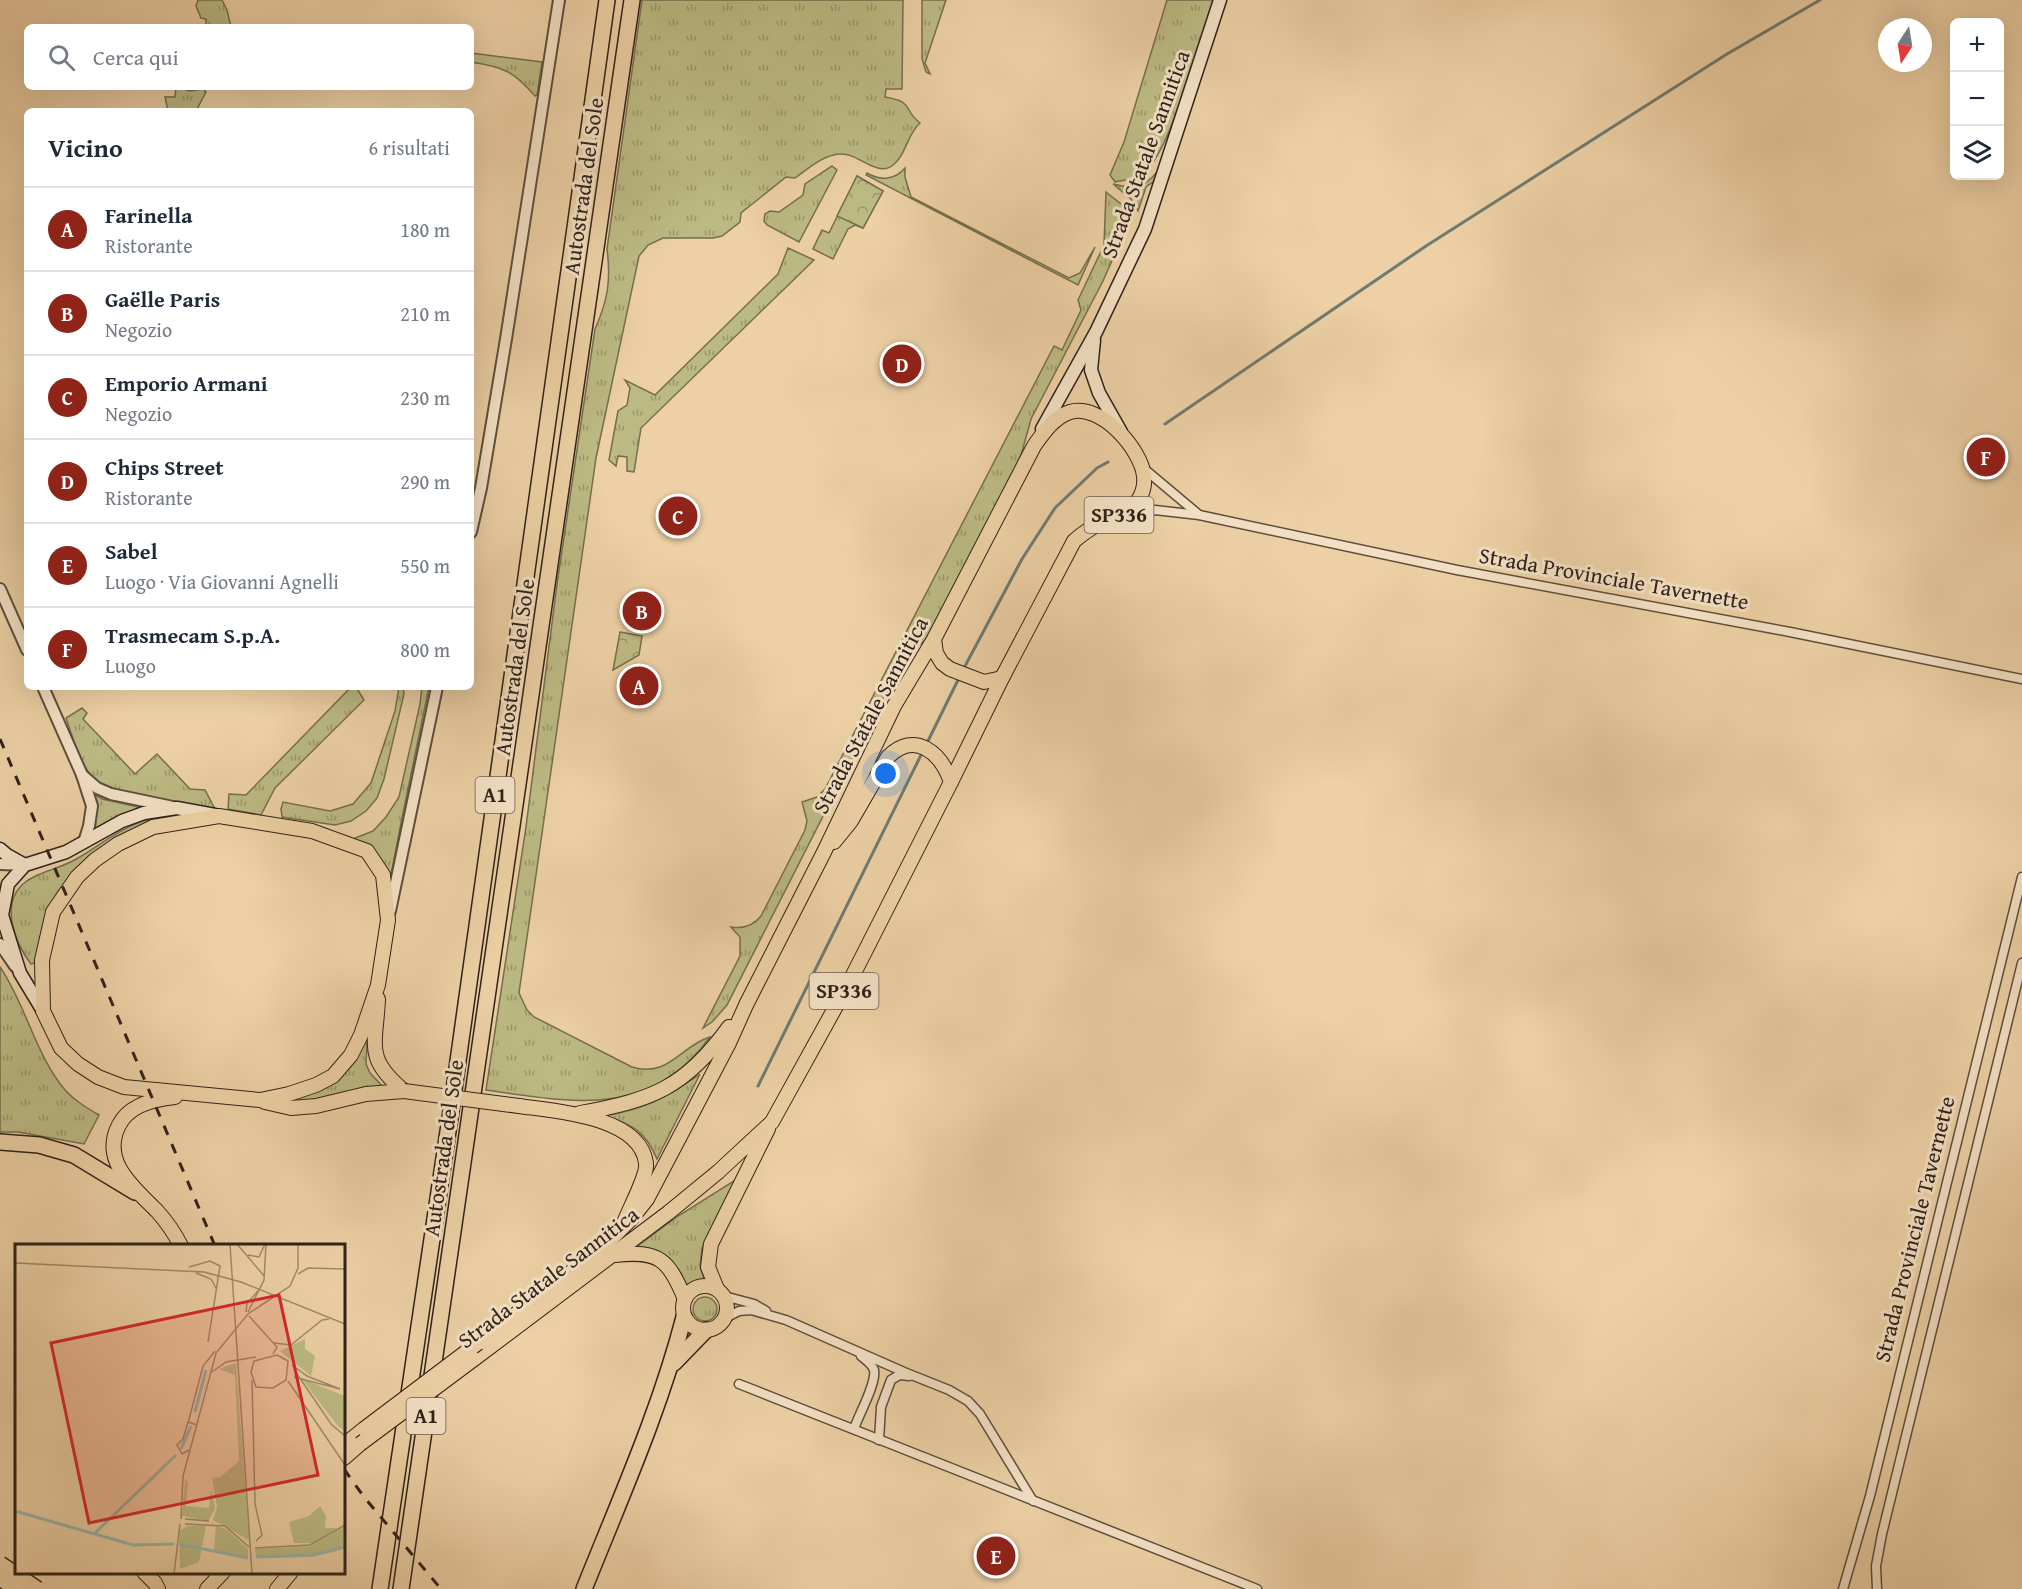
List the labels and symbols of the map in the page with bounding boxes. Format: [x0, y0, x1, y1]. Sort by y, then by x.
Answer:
north arrow [1878, 18, 1932, 72]
street label: Strada Statale Sannitica [1092, 45, 1198, 263]
street label: Autostrada del Sole [555, 95, 611, 277]
pin: D [882, 342, 922, 386]
pin: F [1966, 434, 2006, 480]
pin: C [658, 494, 698, 538]
road number: SP336 [1084, 497, 1154, 533]
street label: Strada Provinciale Tavernette [1477, 539, 1751, 617]
street label: Autostrada del Sole [486, 576, 542, 758]
pin: B [622, 588, 662, 634]
street label: Strada Statale Sannitica [804, 610, 936, 819]
pin: A [620, 664, 658, 708]
your location [871, 759, 900, 788]
road number: A1 [476, 777, 514, 813]
road number: SP336 [810, 973, 878, 1009]
street label: Autostrada del Sole [415, 1057, 471, 1239]
street label: Strada Provinciale Tavernette [1865, 1093, 1963, 1365]
street label: Strada Statale Sannitica [451, 1198, 646, 1356]
inset map [15, 1244, 345, 1574]
road number: A1 [406, 1398, 446, 1434]
pin: E [976, 1534, 1016, 1578]

